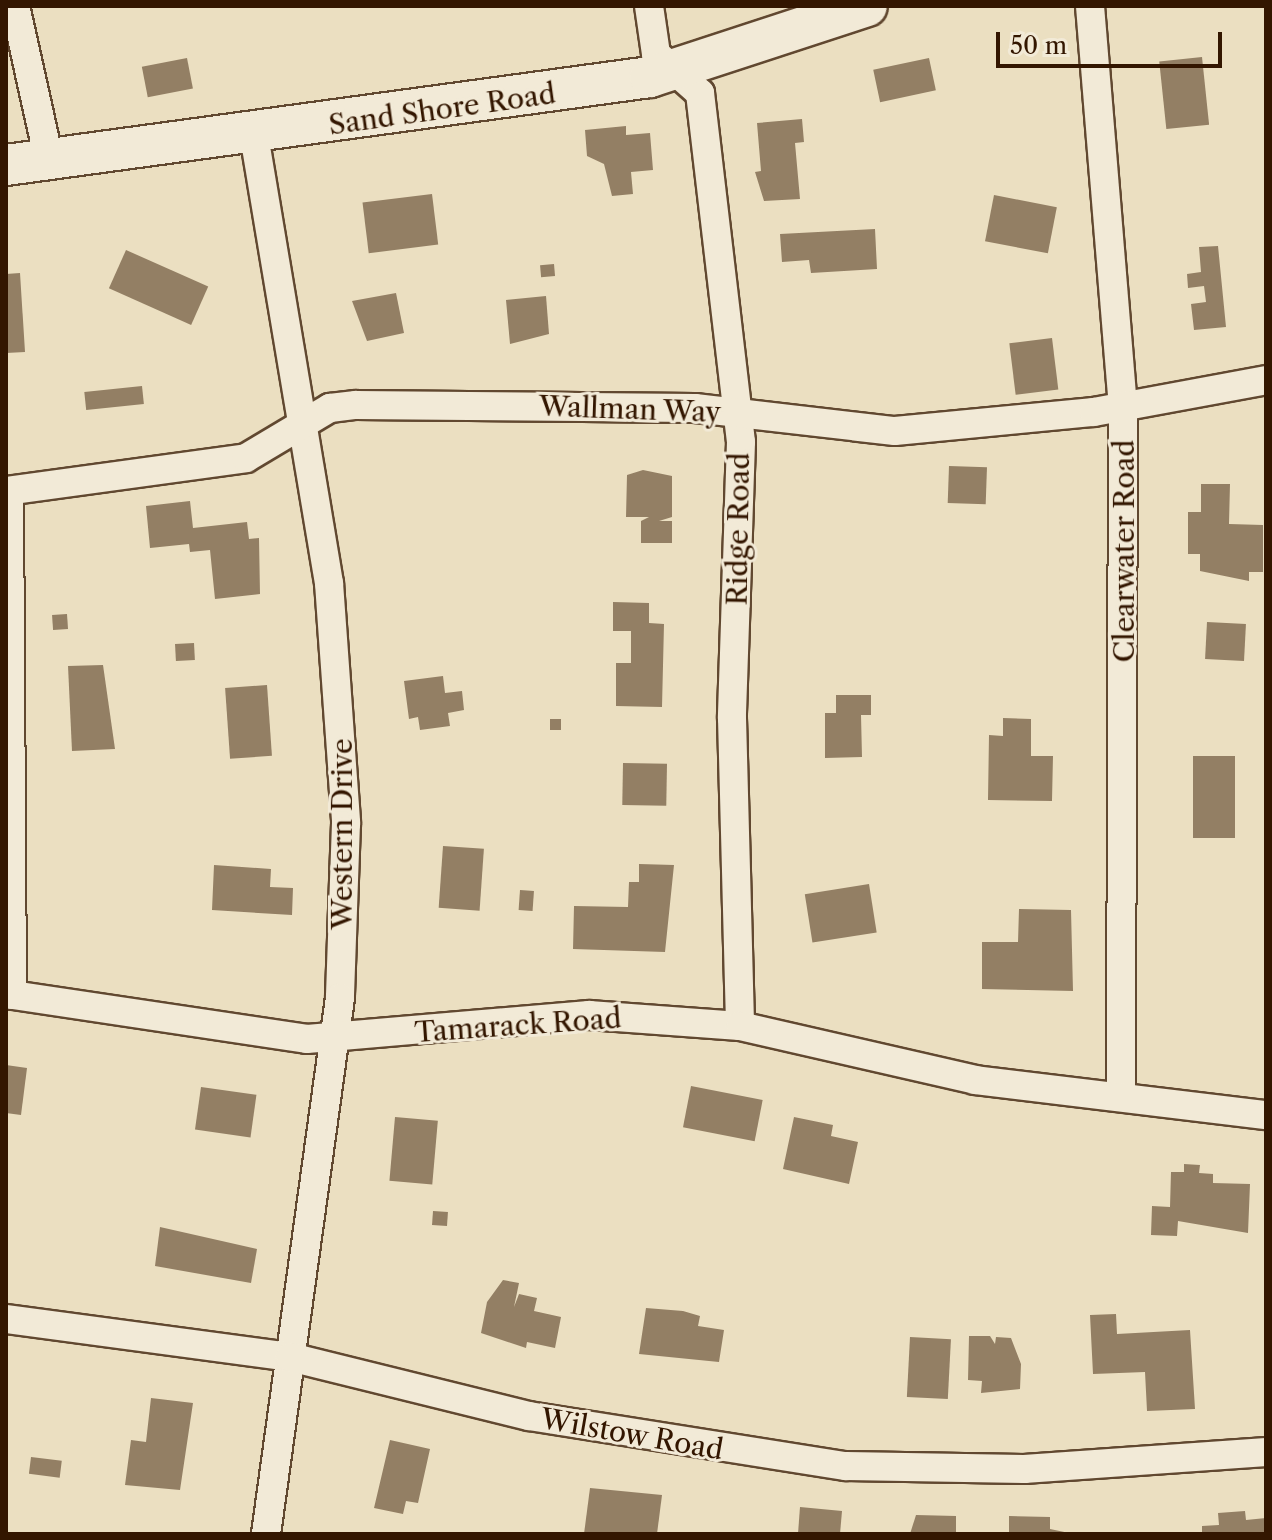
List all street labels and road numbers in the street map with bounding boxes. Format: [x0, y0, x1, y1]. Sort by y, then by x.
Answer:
street label: Sand Shore Road [326, 76, 558, 142]
street label: Wallman Way [538, 389, 722, 429]
street label: Clearwater Road [1107, 439, 1141, 663]
street label: Ridge Road [720, 452, 756, 606]
street label: Western Drive [325, 738, 359, 930]
street label: Tamarack Road [413, 1001, 623, 1049]
street label: Wilstow Road [538, 1401, 726, 1467]

